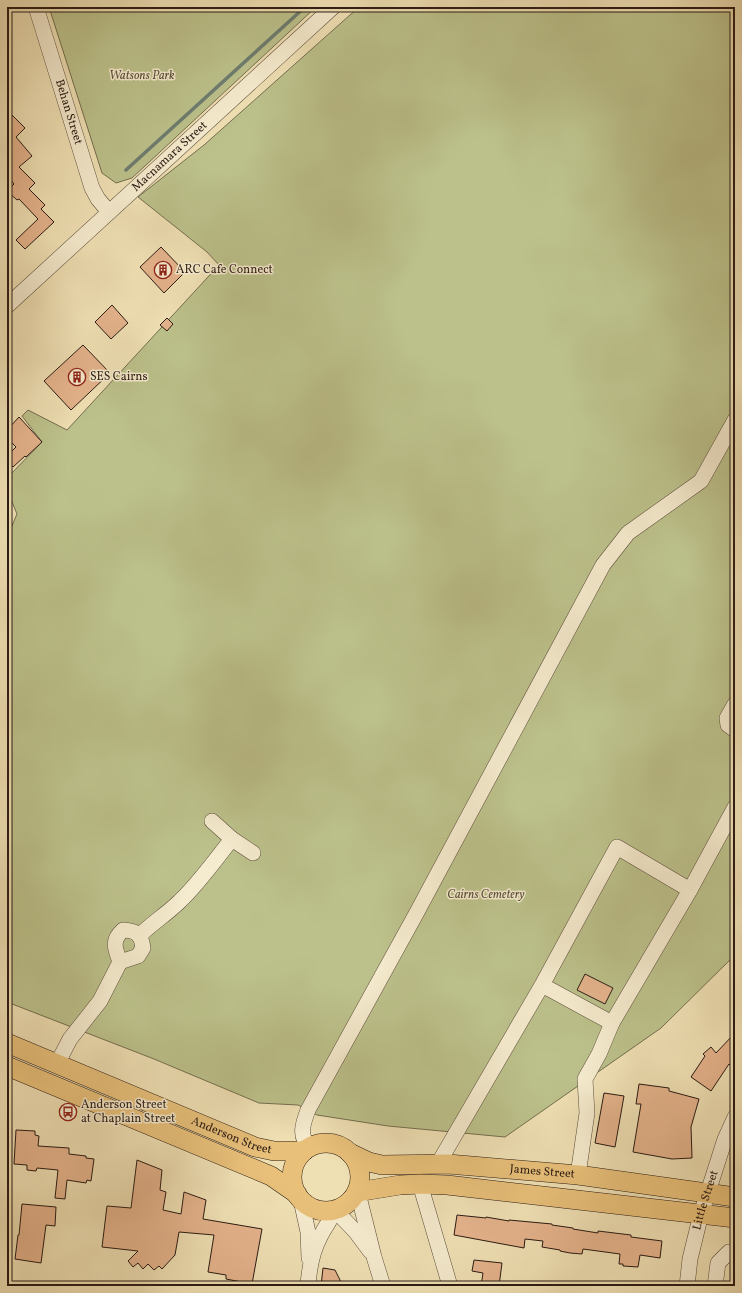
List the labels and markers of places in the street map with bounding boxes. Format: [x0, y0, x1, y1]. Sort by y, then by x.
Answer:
building icon: ARC Cafe Connect [153, 260, 173, 280]
place label: ARC Cafe Connect [176, 262, 273, 278]
building icon: SES Cairns [67, 367, 87, 387]
place label: SES Cairns [90, 369, 148, 385]
place label: Anderson Street at Chaplain Street [81, 1097, 175, 1127]
bus stop icon: Anderson Street at Chaplain Street [58, 1102, 78, 1122]

